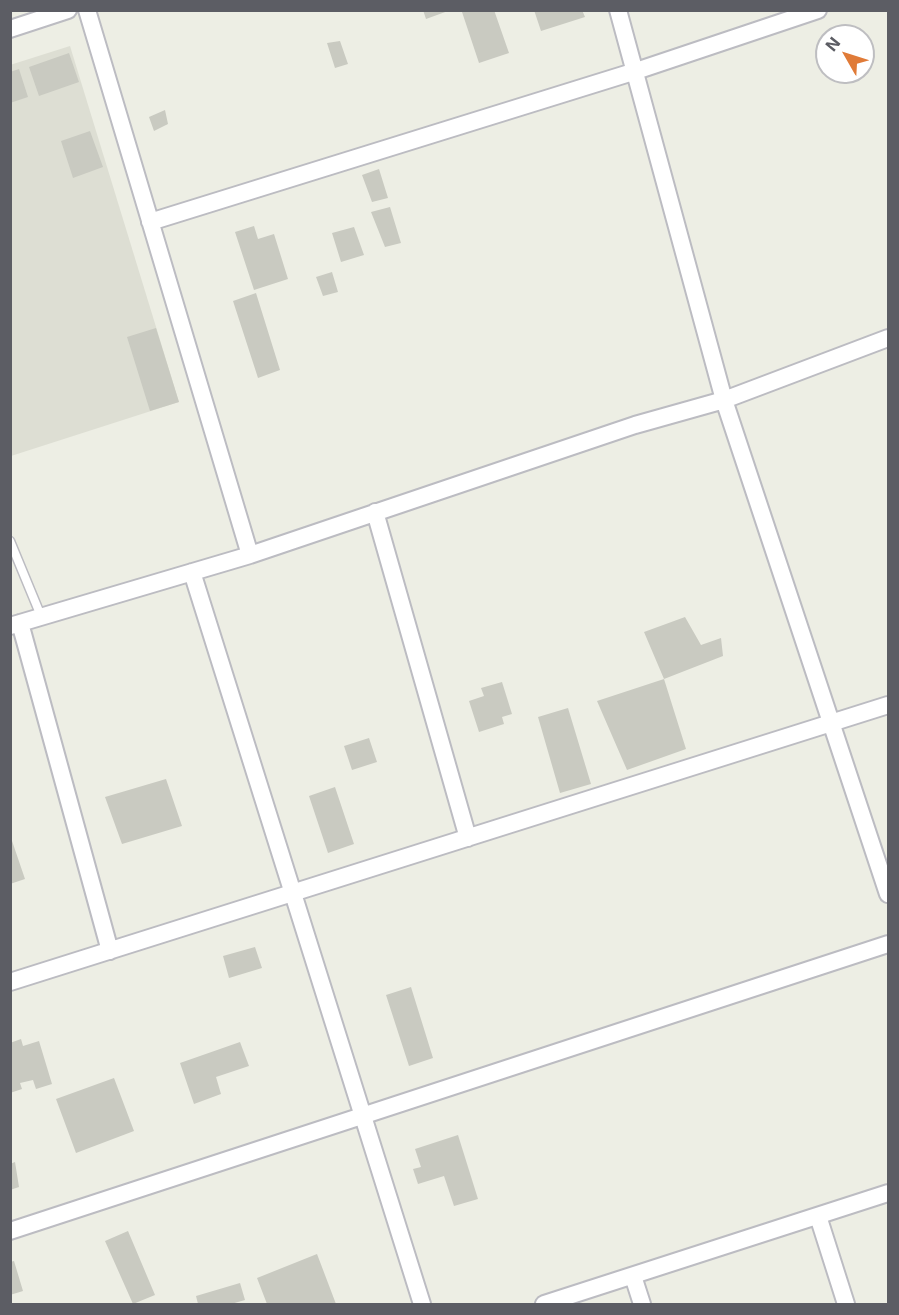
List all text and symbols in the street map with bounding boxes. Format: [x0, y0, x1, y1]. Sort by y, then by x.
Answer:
north arrow [815, 24, 875, 84]
text: N [821, 33, 844, 55]

